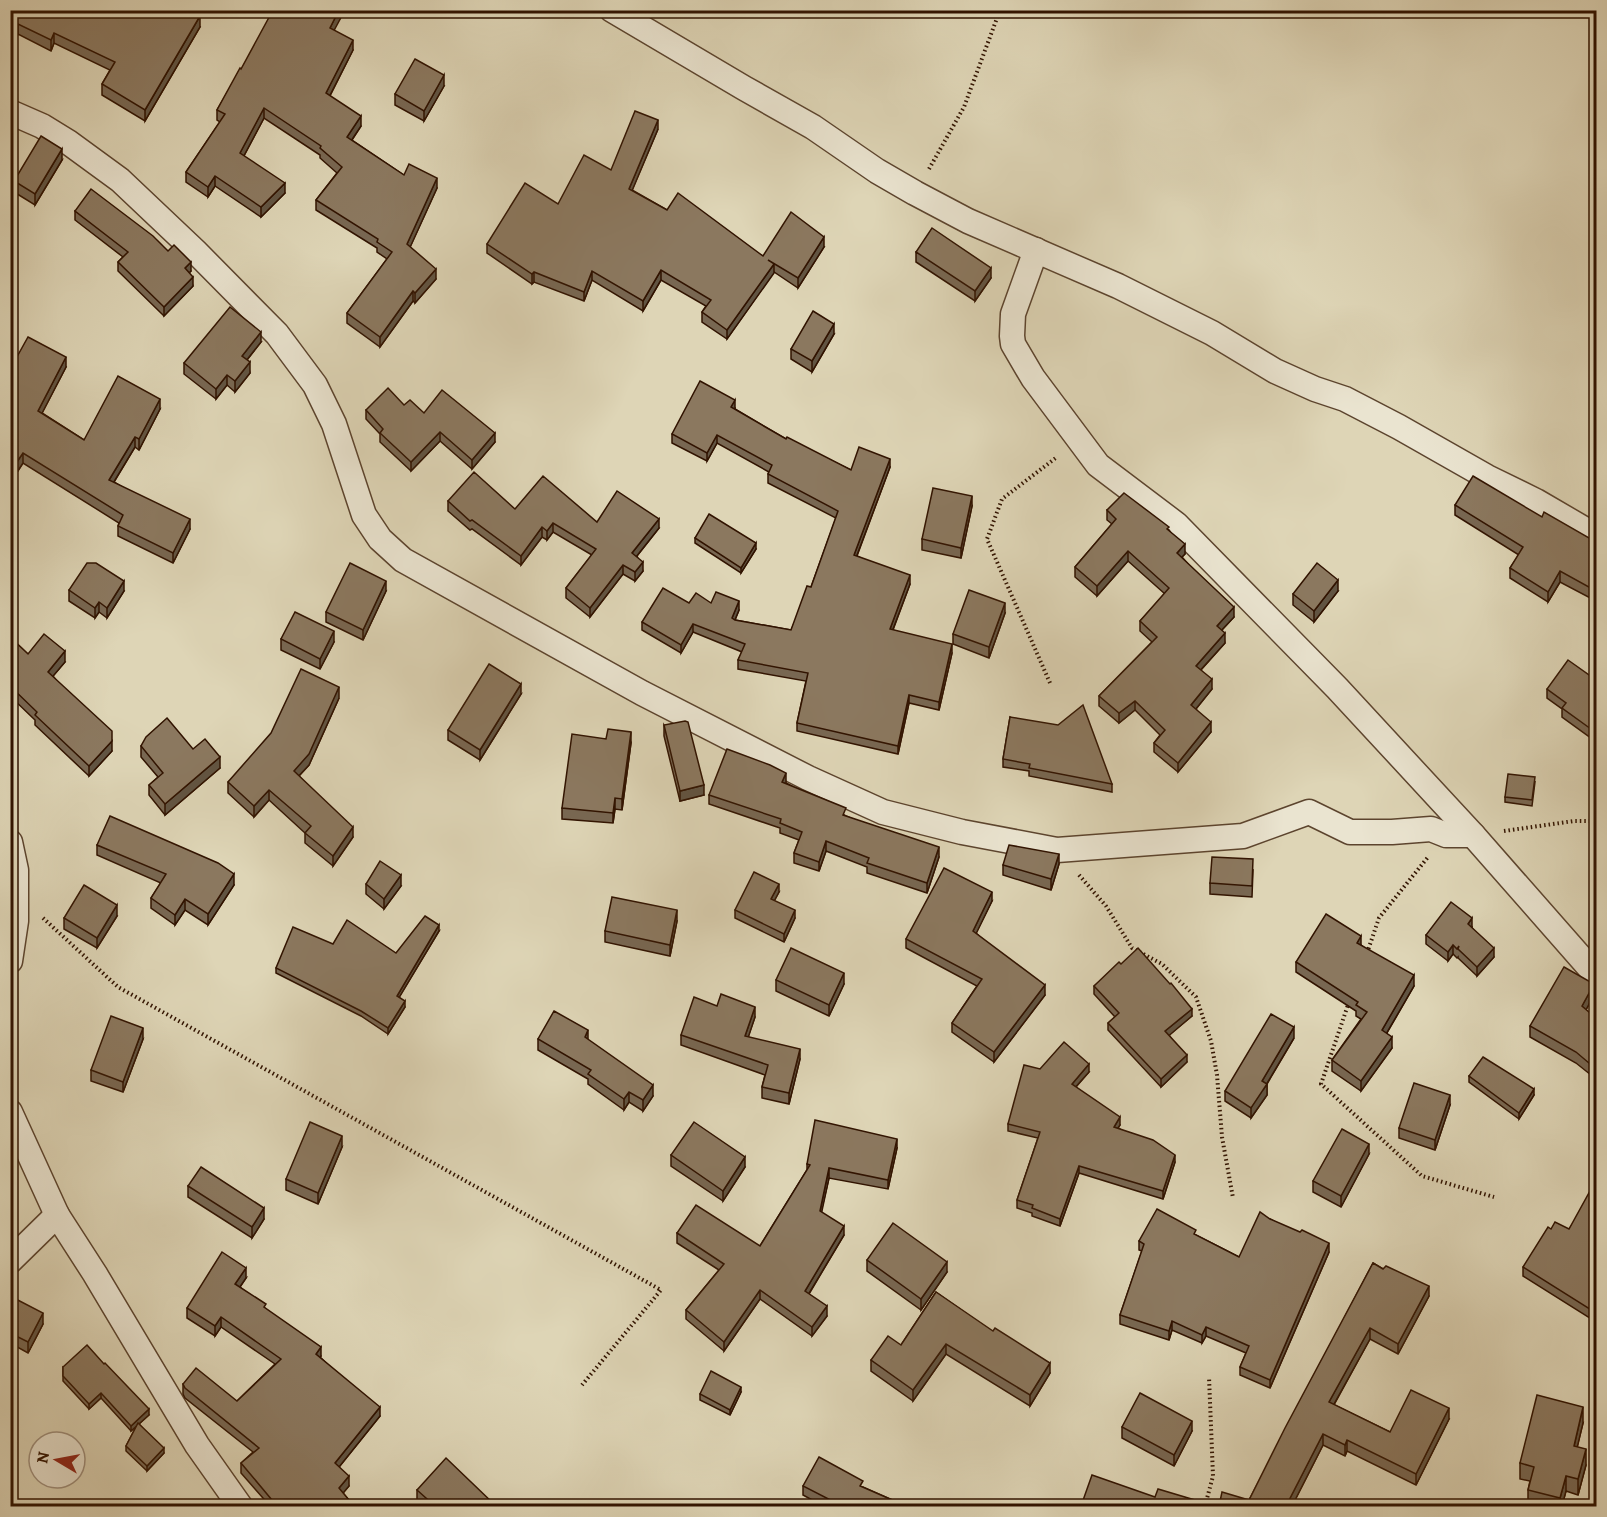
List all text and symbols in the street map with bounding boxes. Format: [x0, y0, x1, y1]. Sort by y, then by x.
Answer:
north arrow [27, 1430, 87, 1490]
text: N [31, 1450, 55, 1465]

